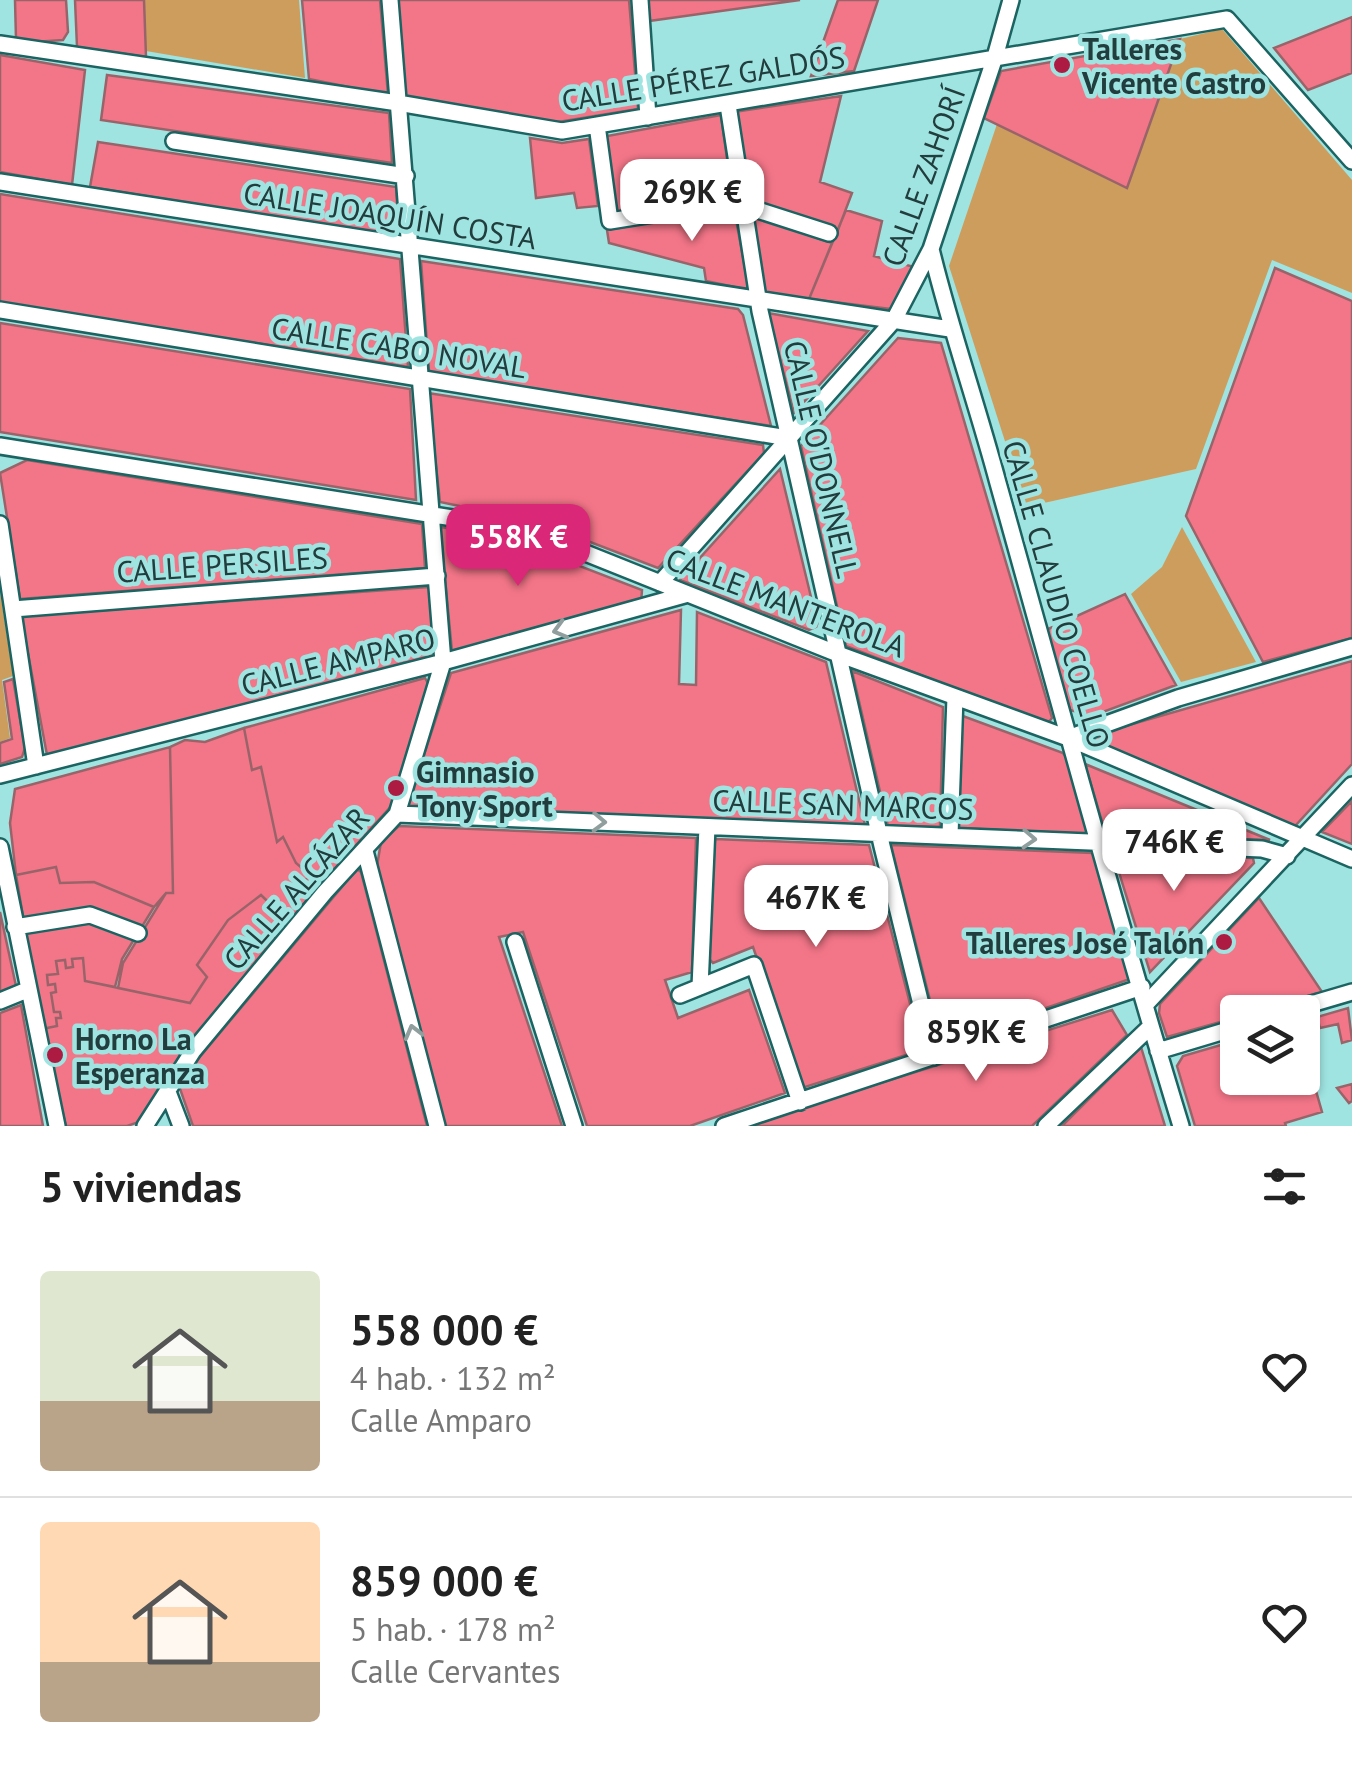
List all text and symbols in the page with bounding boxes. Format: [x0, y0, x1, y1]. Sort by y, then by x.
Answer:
place label: Talleres Vicente Castro [1081, 29, 1266, 102]
street label: CALLE PÉREZ GALDÓS [559, 36, 847, 120]
marker: Talleres Vicente Castro [1051, 54, 1073, 76]
street label: CALLE ZAHORÍ [872, 80, 974, 271]
pin: 269K € [611, 159, 773, 244]
text: 269K € [642, 170, 742, 212]
street label: CALLE JOAQUÍN COSTA [241, 173, 540, 258]
street label: CALLE CABO NOVAL [269, 308, 529, 386]
street label: CALLE O'DONNELL [776, 337, 868, 581]
street label: CALLE CLAUDIO COELLO [994, 436, 1120, 752]
pin: 558K € [437, 504, 599, 589]
text: 558K € [468, 515, 568, 557]
street label: CALLE PERSILES [115, 537, 329, 591]
street label: CALLE MANTEROLA [661, 538, 912, 666]
street label: CALLE AMPARO [237, 618, 439, 704]
one-way arrow [552, 618, 569, 639]
place label: Gimnasio Tony Sport [416, 752, 553, 825]
marker: Gimnasio Tony Sport [385, 777, 407, 799]
street label: CALLE SAN MARCOS [712, 780, 974, 828]
street label: CALLE ALCÁZAR [214, 798, 378, 978]
pin: 746K € [1093, 809, 1255, 894]
one-way arrow [592, 811, 608, 832]
text: 746K € [1124, 820, 1224, 862]
one-way arrow [1021, 828, 1037, 849]
pin: 467K € [735, 865, 897, 950]
text: 467K € [766, 876, 866, 918]
place label: Talleres José Talón [966, 923, 1204, 962]
marker: Talleres José Talón [1213, 931, 1235, 953]
map controls [1220, 995, 1320, 1095]
button: layers [1220, 995, 1320, 1095]
pin: 859K € [895, 999, 1057, 1084]
text: 859K € [926, 1010, 1026, 1052]
place label: Horno La Esperanza [75, 1019, 205, 1092]
one-way arrow [403, 1024, 424, 1041]
marker: Horno La Esperanza [44, 1044, 66, 1066]
text: 5 viviendas [40, 1159, 242, 1214]
icon: filters [1257, 1159, 1312, 1214]
text: 558 000 € [350, 1302, 538, 1357]
icon: home [120, 1311, 240, 1431]
icon: heart [1257, 1344, 1312, 1399]
text: 4 hab. · 132 m² [350, 1357, 556, 1399]
text: Calle Amparo [350, 1399, 532, 1441]
text: 859 000 € [350, 1553, 538, 1608]
icon: home [120, 1562, 240, 1682]
icon: heart [1257, 1595, 1312, 1650]
text: 5 hab. · 178 m² [350, 1608, 556, 1650]
text: Calle Cervantes [350, 1650, 560, 1692]

